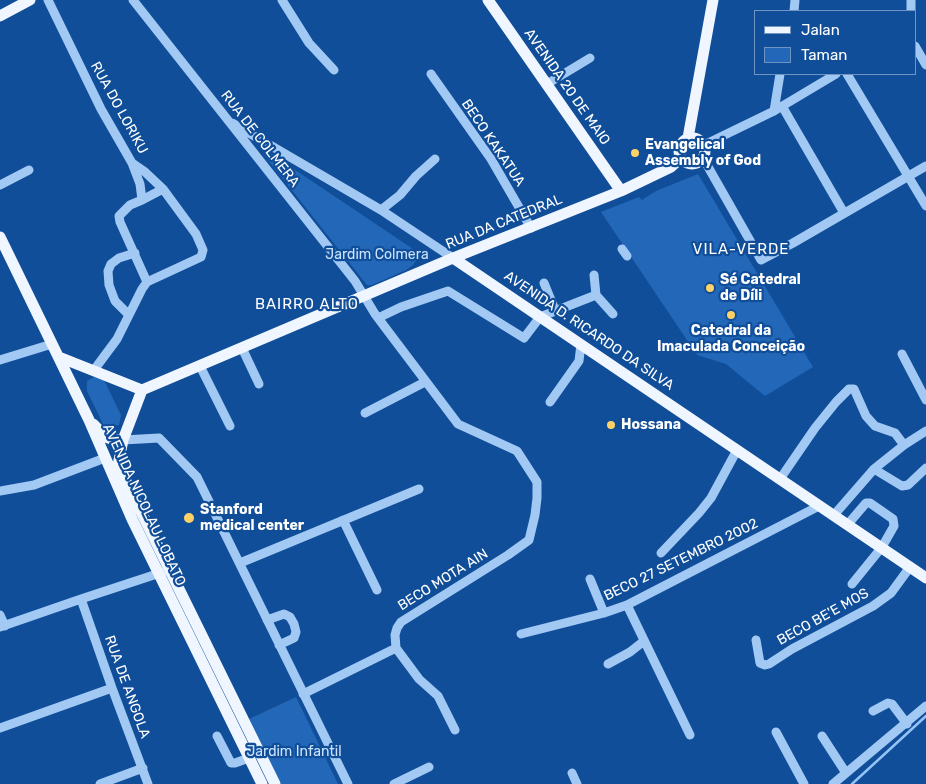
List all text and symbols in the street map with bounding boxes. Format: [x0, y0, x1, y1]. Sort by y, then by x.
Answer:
legend [754, 10, 916, 75]
text: Jalan [801, 21, 840, 39]
street label: AVENIDA 20 DE MAIO [521, 26, 613, 148]
text: Taman [801, 46, 847, 64]
street label: RUA DO LORIKU [87, 59, 151, 157]
street label: RUA DE COLMERA [217, 87, 303, 191]
street label: BECO KAKATUA [458, 96, 528, 190]
place label: Evangelical Assembly of God [645, 137, 761, 170]
marker: Evangelical Assembly of God [629, 147, 641, 159]
street label: RUA DA CATEDRAL [443, 191, 565, 253]
district label: VILA-VERDE [691, 241, 791, 259]
park label: Jardim Colmera [325, 247, 429, 263]
street label: AVENIDA D. RICARDO DA SILVA [501, 268, 677, 394]
place label: Sé Catedral de Díli [720, 272, 801, 304]
marker: Sé Catedral de Díli [704, 282, 716, 294]
district label: BAIRRO ALTO [254, 296, 360, 314]
marker: Catedral da Imaculada Conceição [725, 309, 737, 321]
place label: Catedral da Imaculada Conceição [657, 323, 805, 356]
place label: Hossana [621, 417, 681, 433]
marker: Hossana [605, 419, 617, 431]
street label: AVENIDA NICOLAU LOBATO [99, 421, 189, 589]
place label: Stanford medical center [200, 502, 304, 534]
marker: Stanford medical center [182, 511, 196, 525]
street label: BECO 27 SETEMBRO 2002 [601, 515, 761, 605]
street label: BECO MOTA AIN [395, 546, 491, 614]
street label: BECO BE'E MOS [774, 585, 872, 649]
street label: RUA DE ANGOLA [101, 633, 153, 741]
park label: Jardim Infantil [246, 744, 342, 760]

